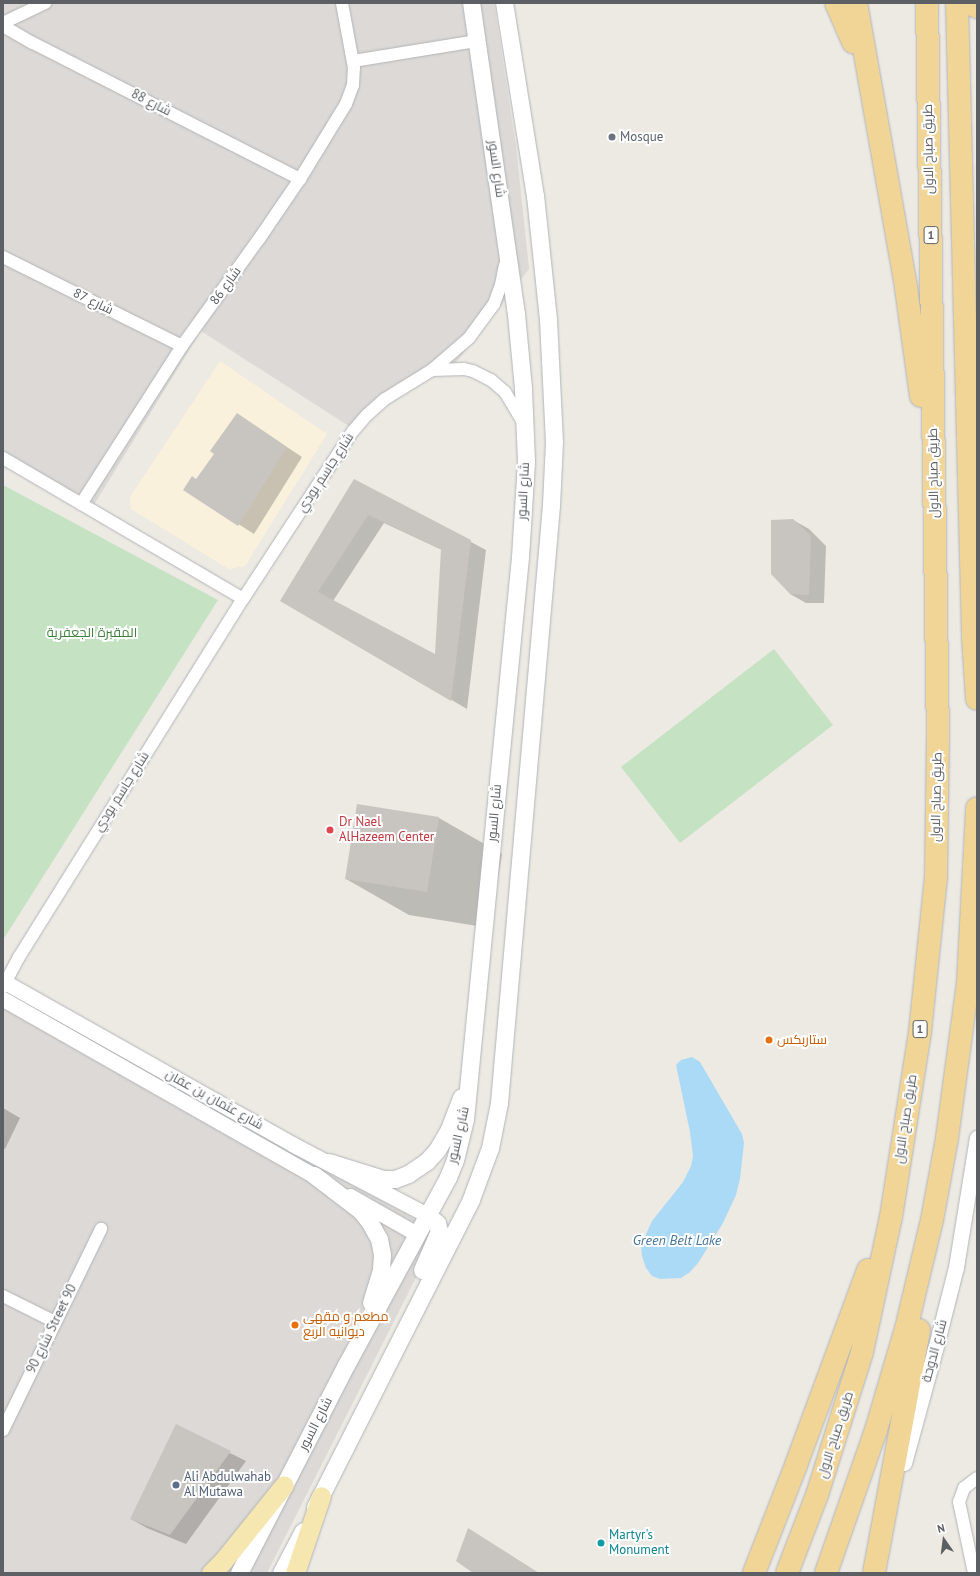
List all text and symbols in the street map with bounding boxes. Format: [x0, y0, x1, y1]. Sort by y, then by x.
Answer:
street label: شارع 88 [128, 86, 174, 120]
street label: طريق صباح الاول [920, 104, 938, 194]
place label: Mosque [620, 129, 663, 145]
marker: Mosque [607, 132, 617, 142]
street label: شارع السور [484, 139, 508, 199]
road number: 1 [923, 225, 939, 245]
street label: شارع 86 [207, 264, 245, 308]
street label: شارع 87 [70, 286, 116, 318]
street label: طريق صباح الاول [925, 428, 943, 518]
street label: شارع جاسم بودي [295, 430, 357, 516]
street label: شارع السور [515, 462, 533, 520]
park label: المقبرة الجعفرية [47, 625, 137, 641]
street label: شارع جاسم بودي [91, 749, 153, 835]
street label: طريق صباح الاول [928, 752, 946, 842]
street label: شارع السور [485, 784, 505, 842]
place label: Dr Nael AlHazeem Center [339, 815, 434, 846]
marker: Dr Nael AlHazeem Center [324, 824, 336, 836]
road number: 1 [912, 1019, 928, 1039]
place label: ستاربكس [777, 1032, 827, 1048]
marker: ستاربكس [764, 1035, 774, 1045]
street label: شارع عثمان بن عفان [162, 1067, 266, 1133]
street label: طريق صباح الاول [891, 1073, 921, 1165]
street label: شارع السور [445, 1105, 473, 1165]
water label: Green Belt Lake [633, 1232, 721, 1248]
street label: شارع 90 Street 90 [24, 1282, 80, 1376]
place label: مطعم و مقهى ديوانيه الربع [303, 1310, 389, 1341]
street label: شارع الدوحة [919, 1318, 951, 1384]
marker: مطعم و مقهى ديوانيه الربع [290, 1320, 300, 1330]
street label: طريق صباح الاول [815, 1390, 857, 1480]
street label: شارع السور [296, 1395, 336, 1453]
place label: Ali Abdulwahab Al Mutawa [184, 1470, 271, 1501]
marker: Ali Abdulwahab Al Mutawa [171, 1480, 181, 1490]
north arrow [924, 1520, 964, 1560]
text: N [936, 1521, 946, 1536]
place label: Martyr's Monument [609, 1528, 669, 1559]
marker: Martyr's Monument [596, 1538, 606, 1548]

